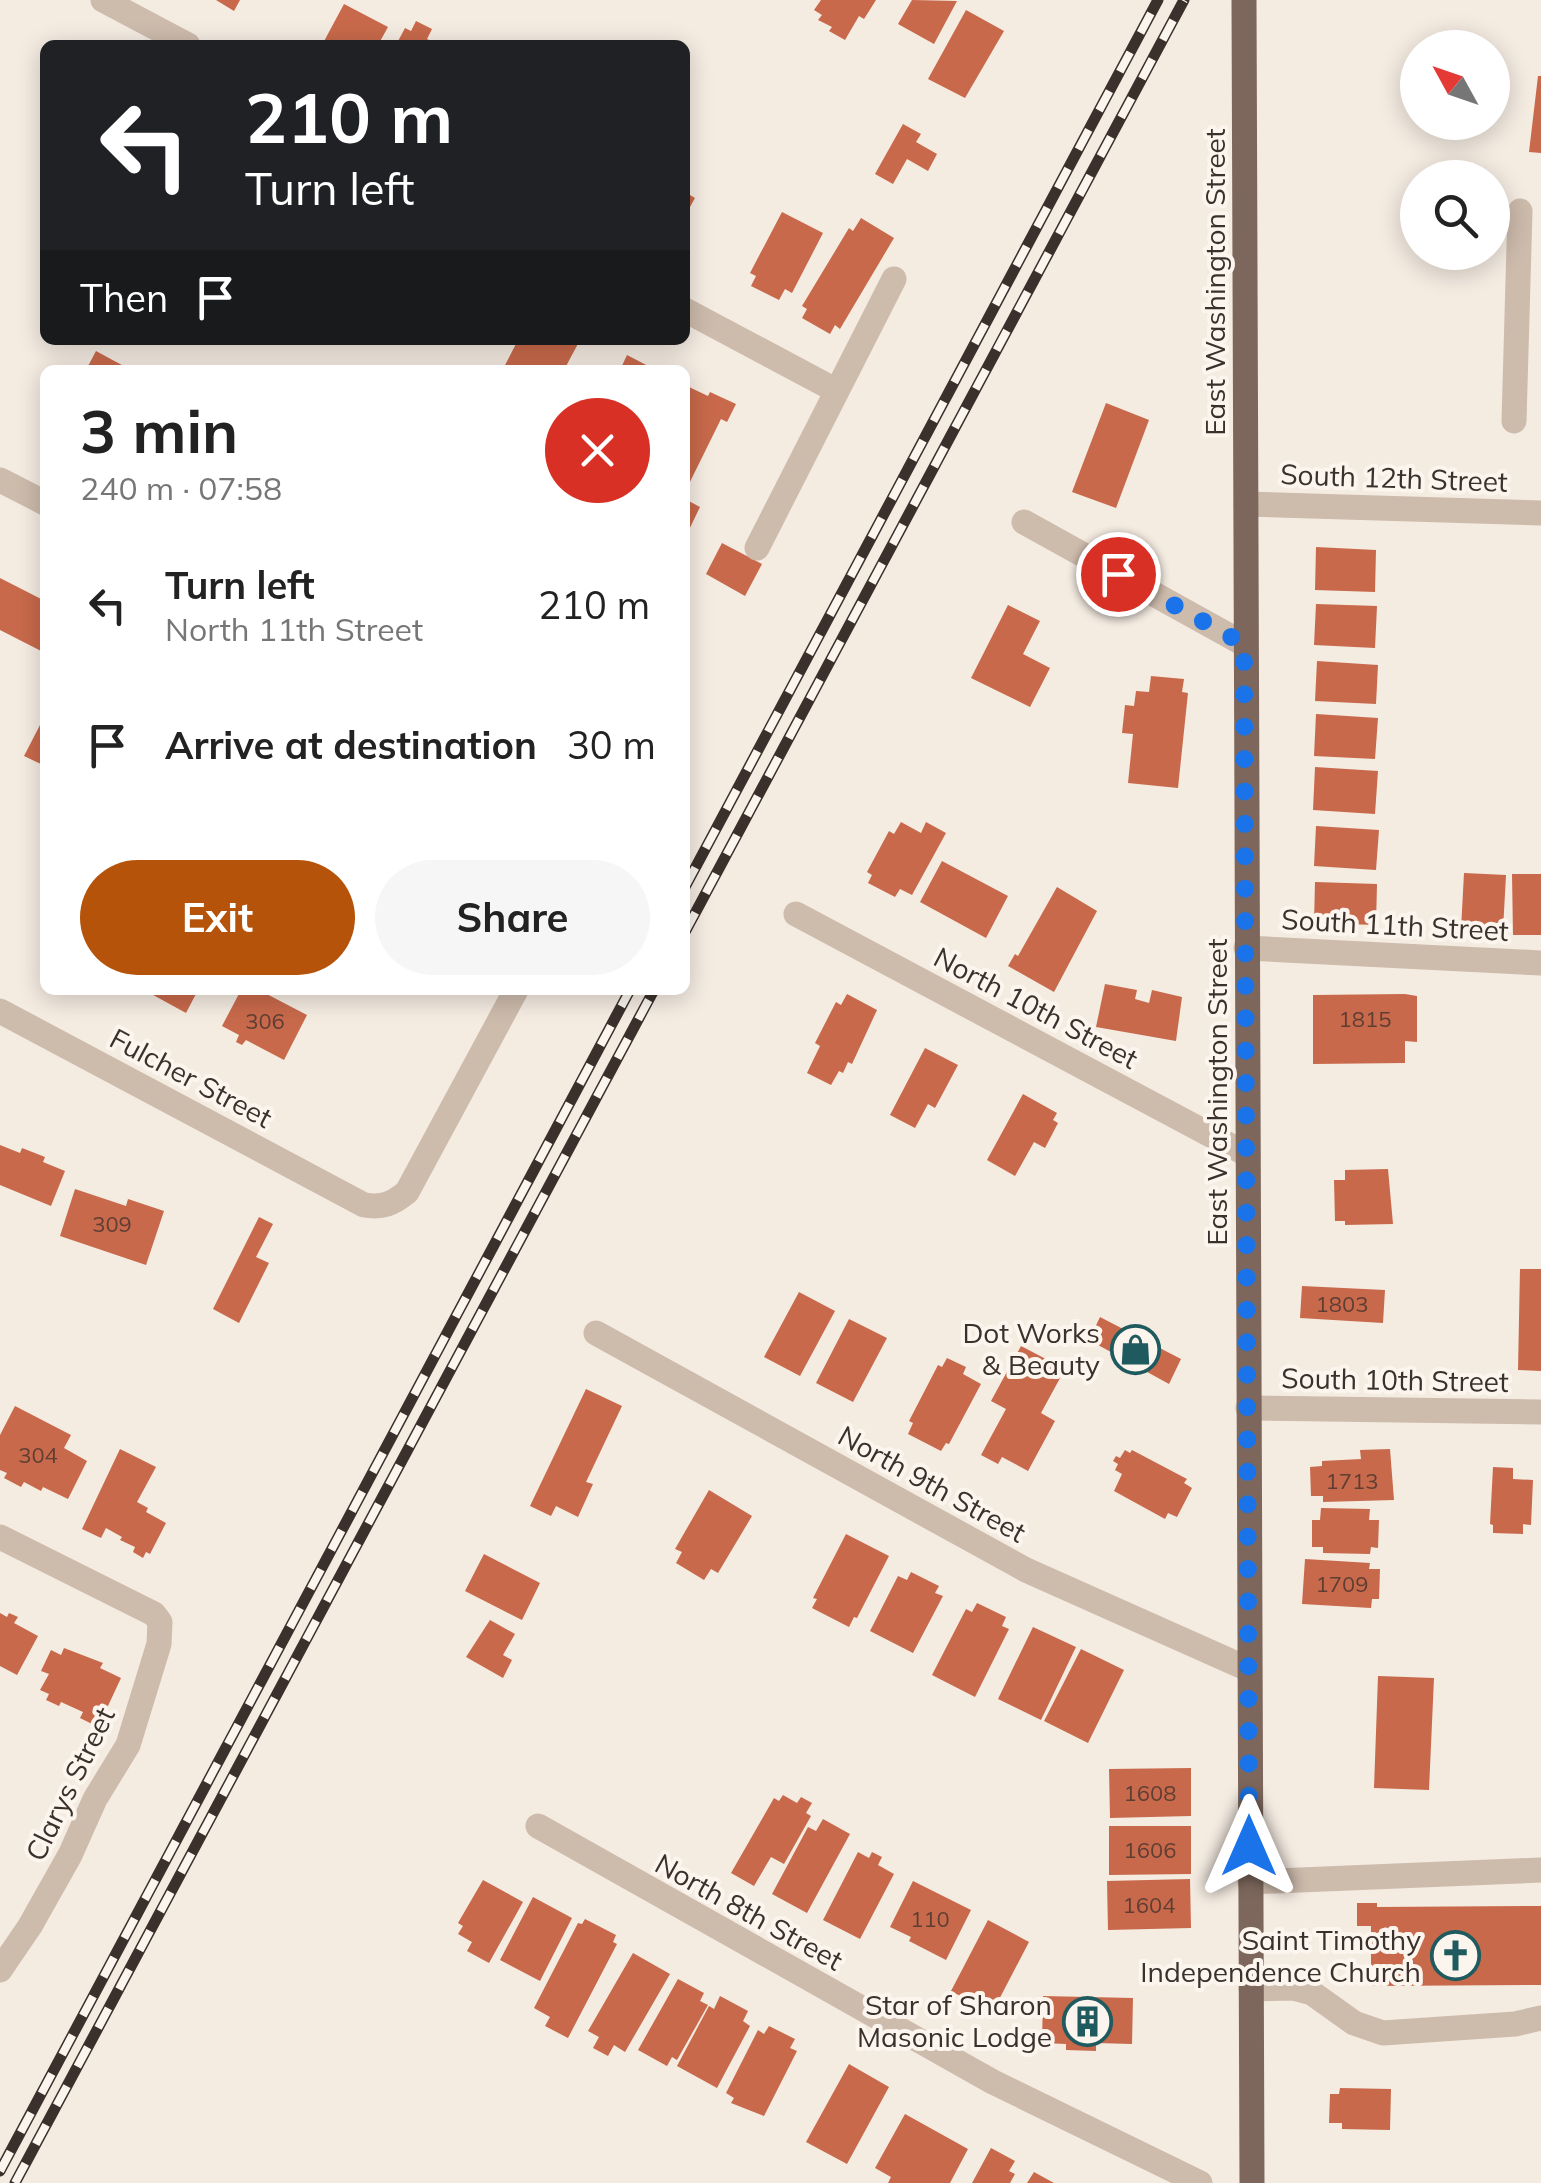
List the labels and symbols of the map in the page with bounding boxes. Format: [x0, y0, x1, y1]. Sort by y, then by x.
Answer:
north arrow [1400, 30, 1510, 140]
street label: East Washington Street [1197, 128, 1232, 436]
street label: South 12th Street [1280, 456, 1509, 499]
pin [1076, 532, 1161, 617]
street label: South 11th Street [1280, 901, 1510, 948]
street label: East Washington Street [1199, 938, 1234, 1246]
street label: North 10th Street [928, 939, 1144, 1076]
house number: 1815 [1339, 1005, 1391, 1033]
house number: 306 [245, 1007, 285, 1035]
street label: Fulcher Street [104, 1020, 278, 1135]
house number: 309 [92, 1210, 132, 1238]
house number: 1803 [1316, 1290, 1368, 1318]
place label: Dot Works & Beauty [962, 1315, 1100, 1382]
shop icon: Dot Works & Beauty [1109, 1323, 1161, 1375]
street label: South 10th Street [1281, 1360, 1509, 1399]
street label: North 9th Street [832, 1418, 1032, 1550]
house number: 304 [18, 1441, 58, 1469]
house number: 1713 [1326, 1467, 1378, 1495]
house number: 1709 [1316, 1570, 1368, 1598]
street label: Clarys Street [17, 1701, 122, 1866]
house number: 1608 [1124, 1779, 1176, 1807]
position arrow [1197, 1794, 1301, 1898]
house number: 1606 [1124, 1836, 1176, 1864]
street label: North 8th Street [649, 1846, 849, 1978]
house number: 1604 [1123, 1891, 1175, 1919]
house number: 110 [910, 1905, 950, 1933]
place label: Saint Timothy Independence Church [1140, 1922, 1421, 1989]
church icon: Saint Timothy Independence Church [1430, 1930, 1482, 1982]
place label: Star of Sharon Masonic Lodge [857, 1987, 1052, 2054]
building icon: Star of Sharon Masonic Lodge [1061, 1995, 1113, 2047]

